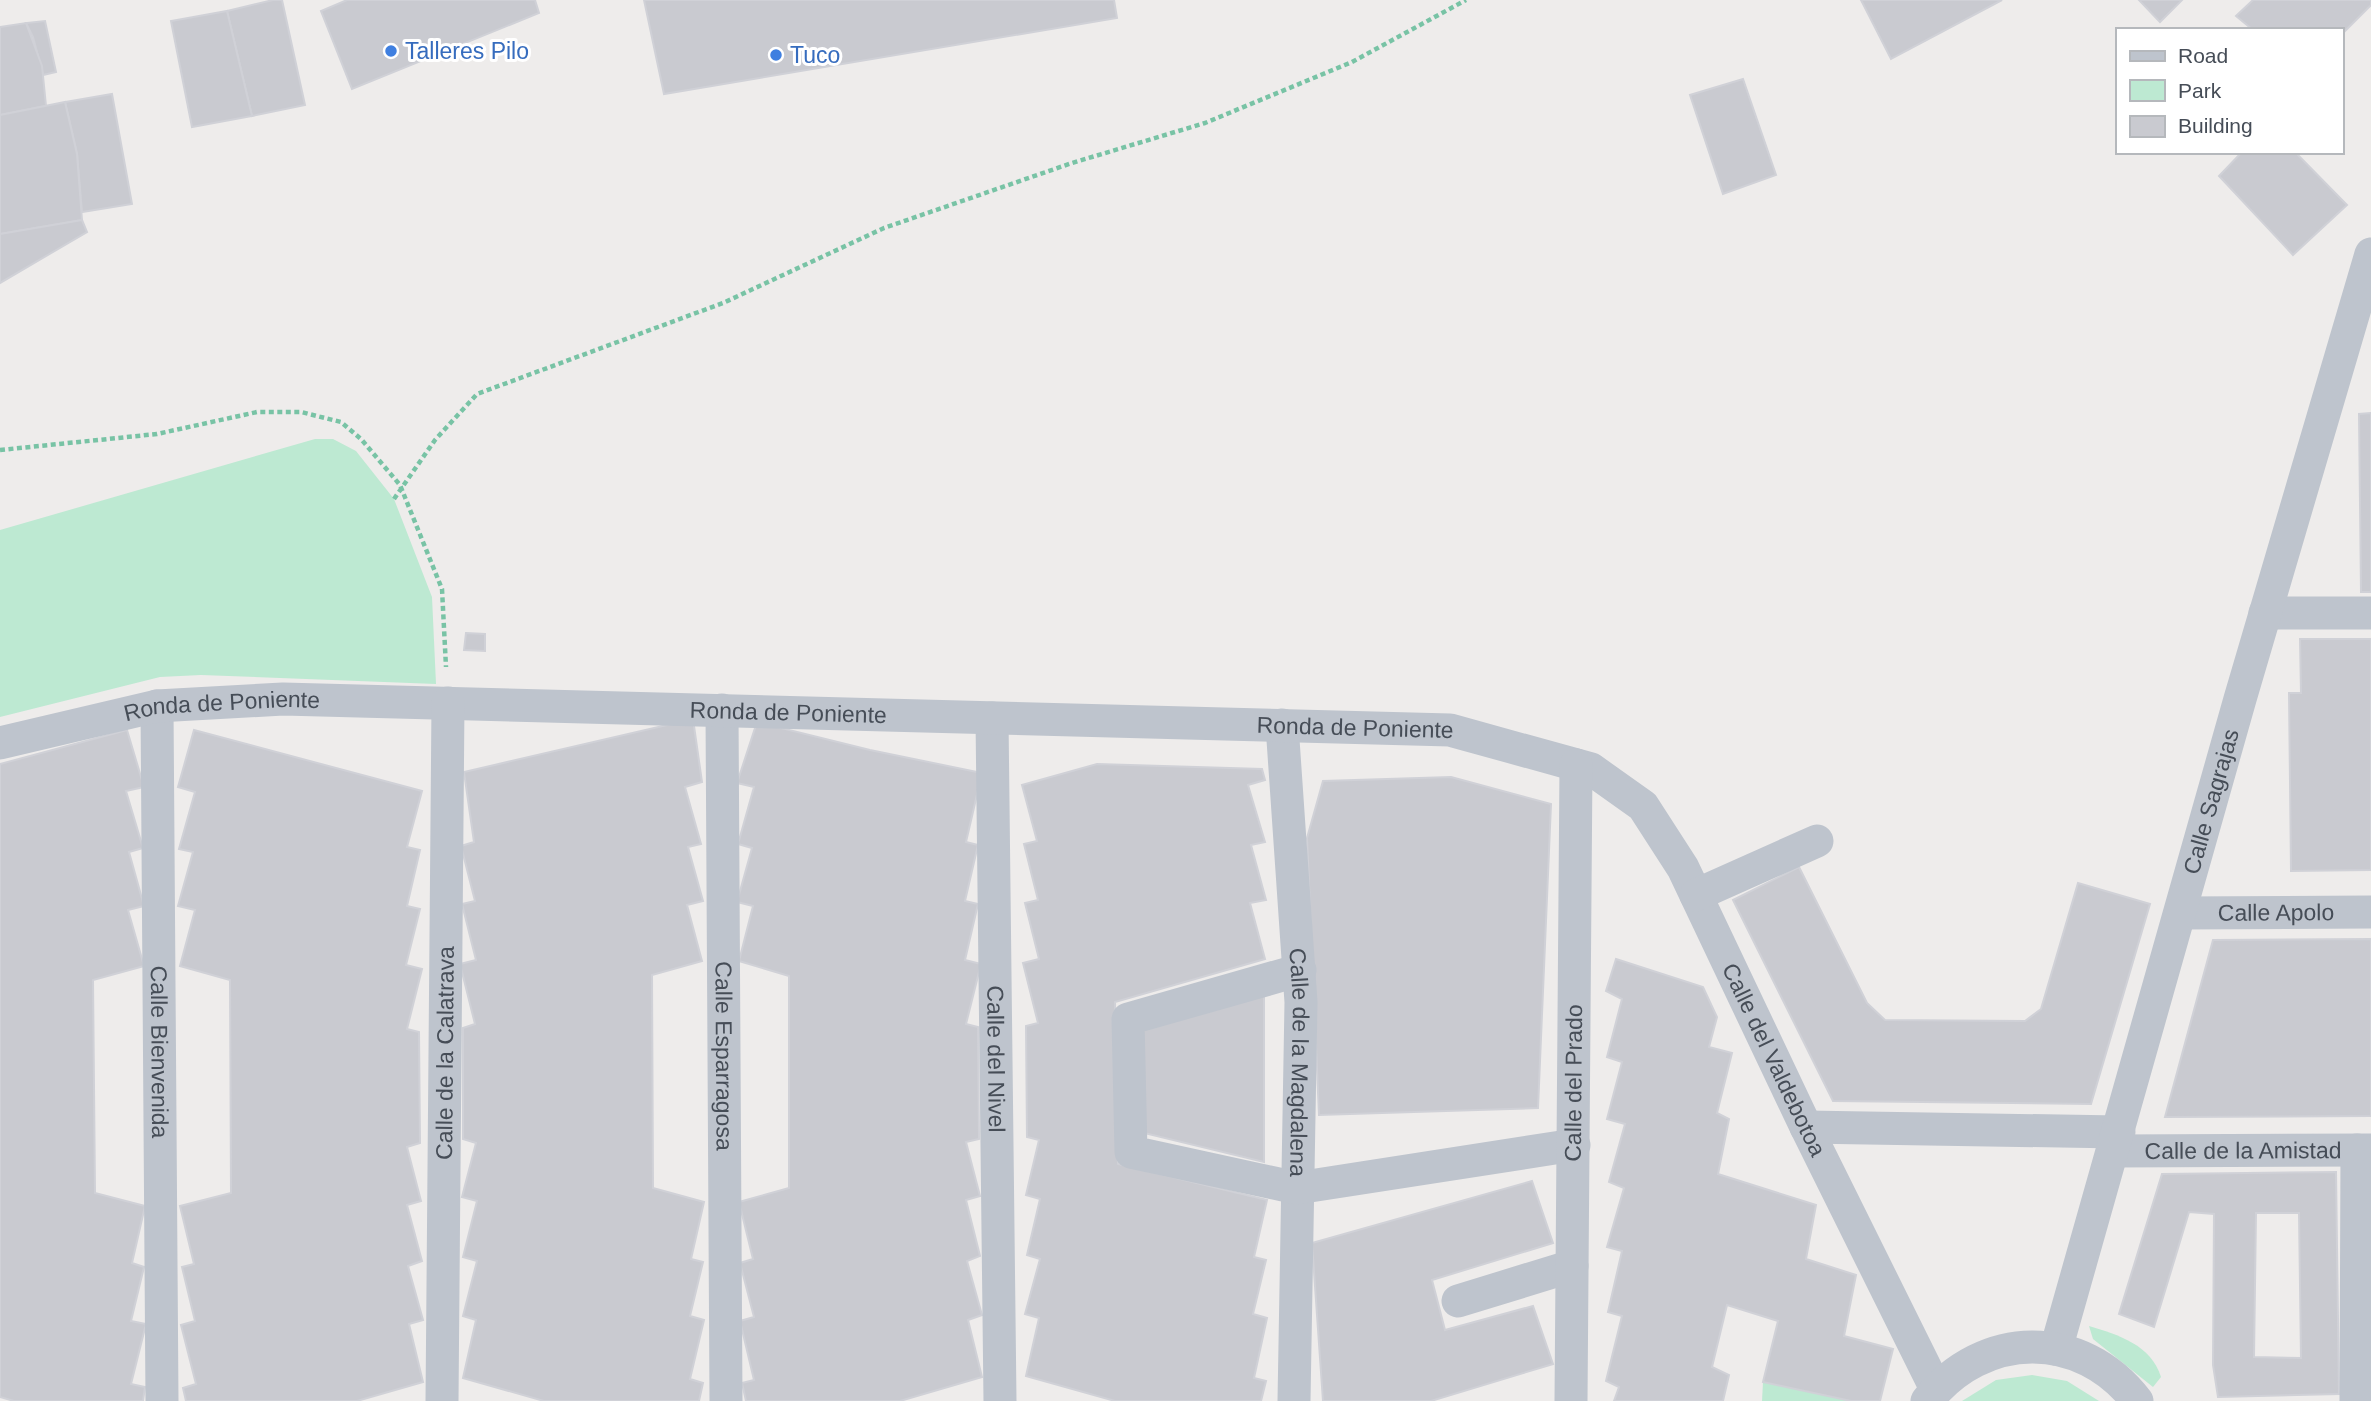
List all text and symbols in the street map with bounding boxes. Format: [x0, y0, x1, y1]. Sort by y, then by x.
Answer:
legend [2116, 28, 2343, 154]
place label: Talleres Pilo [405, 38, 529, 64]
place label: Tuco [790, 42, 840, 68]
marker: Talleres Pilo [383, 43, 399, 59]
text: Road [2178, 44, 2228, 67]
marker: Tuco [768, 47, 784, 63]
text: Park [2178, 79, 2222, 102]
text: Building [2178, 114, 2253, 137]
street label: Ronda de Poniente [121, 686, 320, 726]
street label: Ronda de Poniente [690, 697, 887, 728]
street label: Ronda de Poniente [1256, 712, 1454, 743]
street label: Calle Sagrajas [2178, 726, 2244, 877]
street label: Calle Apolo [2218, 899, 2334, 926]
street label: Calle de la Calatrava [431, 946, 459, 1160]
street label: Calle de la Magdalena [1284, 947, 1314, 1177]
street label: Calle del Valdebotoa [1717, 959, 1831, 1161]
street label: Calle Esparragosa [710, 961, 738, 1151]
street label: Calle Bienvenida [146, 966, 173, 1139]
street label: Calle del Nivel [982, 985, 1010, 1133]
street label: Calle del Prado [1560, 1004, 1587, 1162]
street label: Calle de la Amistad [2144, 1137, 2342, 1164]

